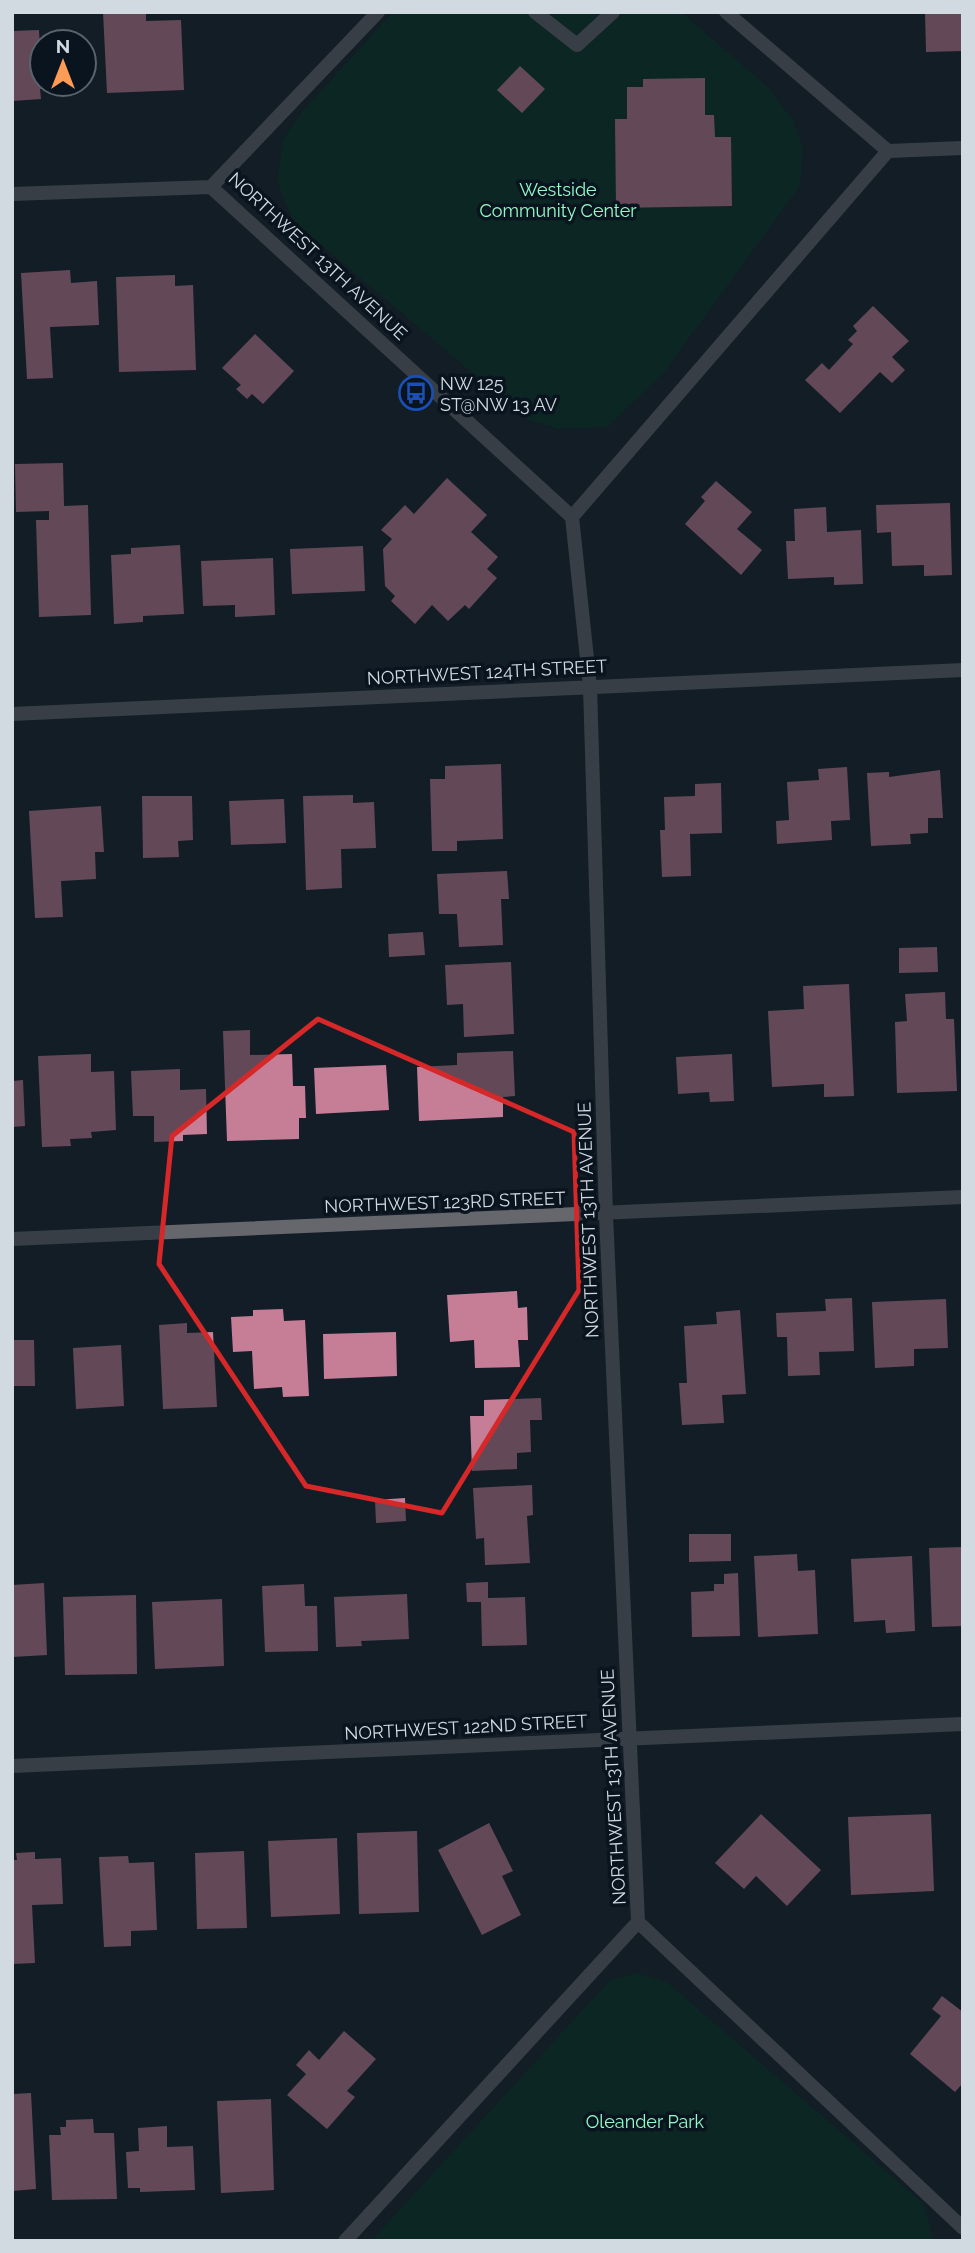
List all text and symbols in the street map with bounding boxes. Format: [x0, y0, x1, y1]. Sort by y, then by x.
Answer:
north arrow [28, 28, 98, 98]
text: N [56, 35, 70, 57]
street label: NORTHWEST 13TH AVENUE [224, 168, 412, 344]
park label: Westside Community Center [479, 179, 637, 221]
place label: NW 125 ST@NW 13 AV [440, 373, 557, 415]
bus stop icon: NW 125 ST@NW 13 AV [397, 374, 435, 412]
street label: NORTHWEST 124TH STREET [366, 655, 608, 689]
street label: NORTHWEST 13TH AVENUE [573, 1102, 603, 1338]
street label: NORTHWEST 123RD STREET [324, 1187, 566, 1217]
street label: NORTHWEST 13TH AVENUE [596, 1669, 630, 1905]
street label: NORTHWEST 122ND STREET [344, 1710, 588, 1744]
park label: Oleander Park [586, 2111, 705, 2132]

